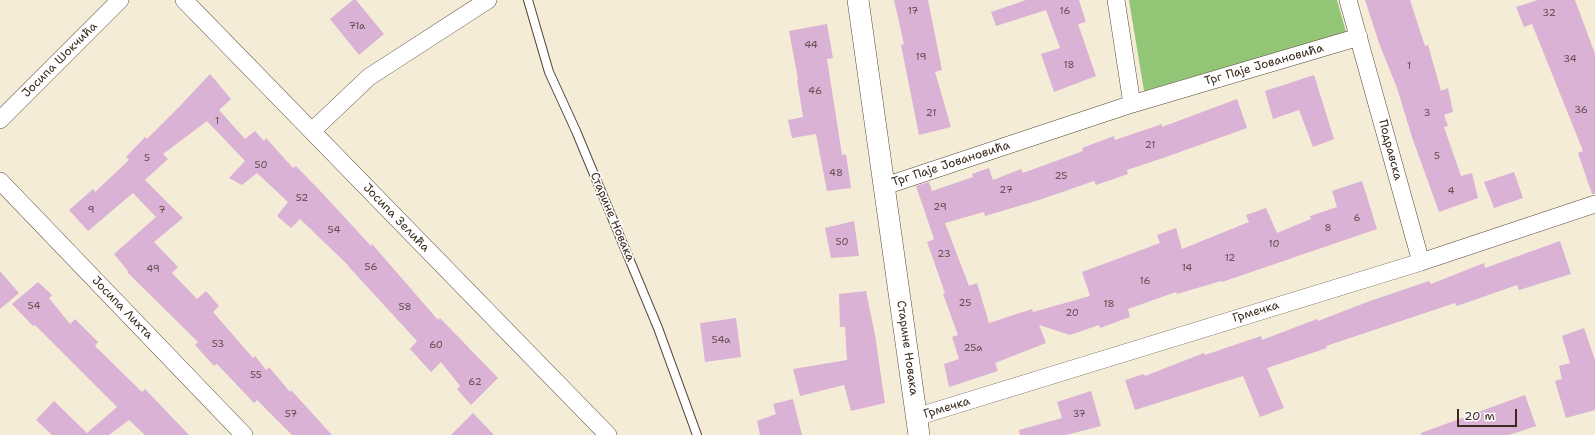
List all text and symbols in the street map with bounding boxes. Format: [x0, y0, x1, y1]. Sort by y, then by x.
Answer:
house number: 17 [908, 5, 918, 17]
house number: 16 [1060, 5, 1070, 17]
house number: 32 [1542, 7, 1556, 19]
street label: Јосипа Шокчића [19, 19, 101, 101]
house number: 71a [349, 20, 365, 32]
house number: 44 [804, 39, 818, 51]
street label: Трг Паје Јовановића [1203, 41, 1325, 89]
house number: 19 [916, 51, 926, 63]
house number: 34 [1563, 53, 1577, 65]
house number: 18 [1063, 59, 1075, 71]
house number: 1 [1407, 60, 1411, 72]
house number: 46 [808, 85, 822, 97]
house number: 36 [1574, 104, 1588, 116]
house number: 21 [926, 107, 936, 119]
house number: 3 [1424, 107, 1430, 119]
house number: 1 [215, 115, 219, 127]
street label: Подравска [1375, 118, 1405, 182]
street label: Трг Паје Јовановића [890, 138, 1012, 190]
house number: 21 [1145, 139, 1155, 151]
house number: 5 [1434, 150, 1440, 162]
house number: 5 [144, 152, 150, 164]
house number: 50 [254, 159, 268, 171]
house number: 48 [829, 167, 843, 179]
street label: Старине Новака [587, 170, 637, 264]
house number: 25 [1055, 170, 1067, 182]
street label: Јосипа Зелића [360, 181, 432, 255]
house number: 27 [999, 184, 1013, 196]
house number: 4 [1448, 185, 1454, 197]
house number: 52 [296, 192, 308, 204]
house number: 29 [933, 201, 947, 213]
house number: 9 [88, 204, 94, 216]
house number: 7 [159, 204, 165, 216]
house number: 6 [1354, 212, 1360, 224]
house number: 8 [1325, 222, 1331, 234]
house number: 54 [328, 224, 340, 236]
house number: 50 [835, 236, 849, 248]
house number: 10 [1269, 238, 1279, 250]
house number: 23 [937, 248, 951, 260]
house number: 12 [1225, 252, 1235, 264]
house number: 56 [365, 261, 377, 273]
house number: 14 [1182, 262, 1192, 274]
house number: 49 [146, 263, 160, 275]
street label: Јосипа Лихта [88, 274, 156, 342]
house number: 16 [1140, 275, 1150, 287]
house number: 25 [959, 297, 971, 309]
house number: 18 [1103, 298, 1115, 310]
street label: Грмечка [1231, 298, 1281, 326]
house number: 54 [28, 300, 40, 312]
street label: Старине Новака [893, 300, 921, 396]
house number: 58 [399, 301, 411, 313]
house number: 20 [1065, 307, 1079, 319]
house number: 54a [712, 334, 730, 346]
house number: 53 [212, 338, 224, 350]
house number: 60 [429, 339, 443, 351]
house number: 25a [963, 342, 983, 354]
house number: 55 [250, 369, 262, 381]
house number: 62 [468, 376, 482, 388]
street label: Грмечка [922, 394, 972, 422]
scale bar [1459, 401, 1519, 427]
house number: 57 [285, 408, 297, 420]
house number: 37 [1072, 408, 1086, 420]
text: 20 m [1464, 408, 1495, 424]

